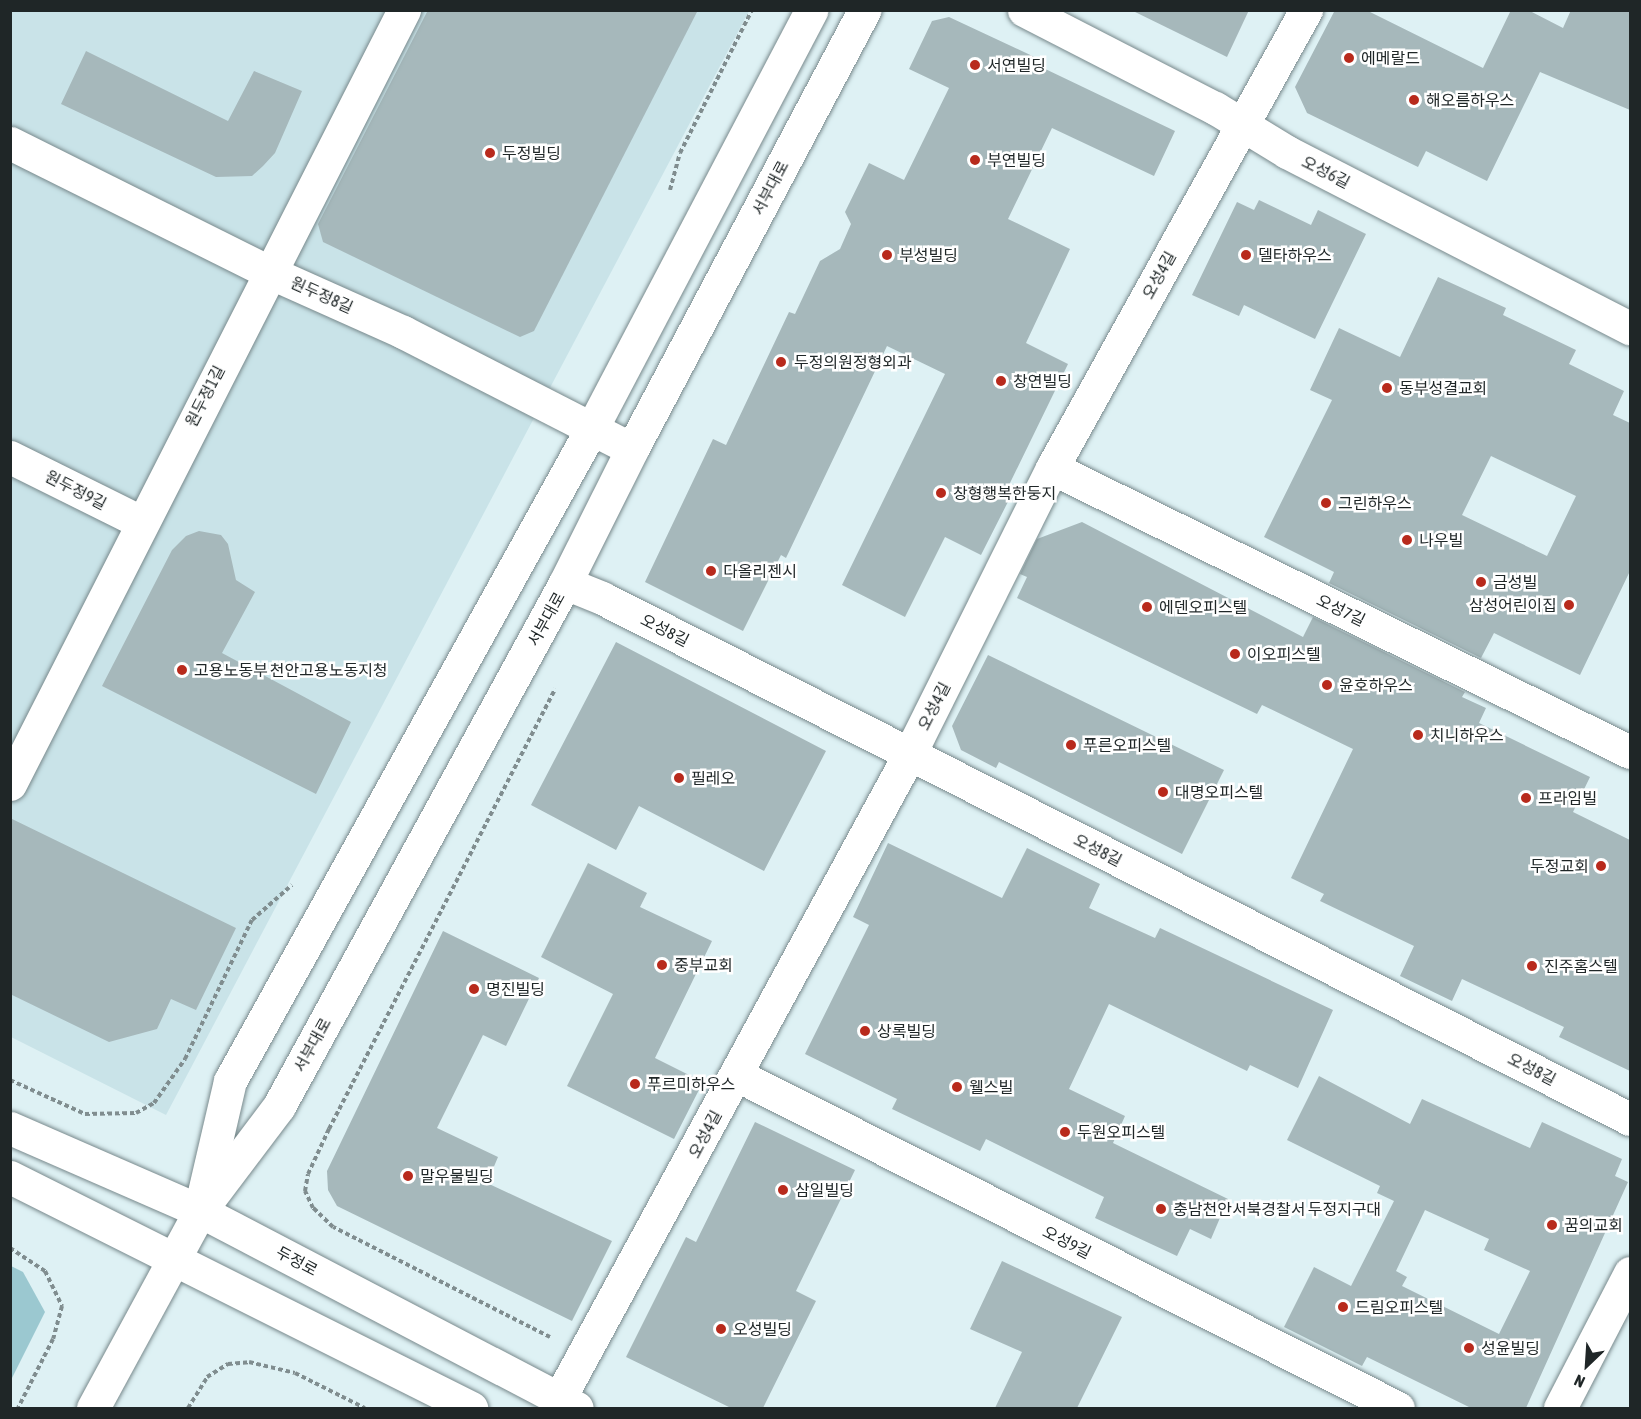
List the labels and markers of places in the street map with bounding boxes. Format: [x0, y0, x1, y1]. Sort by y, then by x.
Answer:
place label: 에메랄드 [1361, 48, 1420, 68]
marker: 에메랄드 [1342, 51, 1356, 65]
place label: 서연빌딩 [987, 55, 1046, 75]
marker: 서연빌딩 [968, 58, 982, 72]
place label: 해오름하우스 [1426, 90, 1514, 110]
marker: 해오름하우스 [1407, 93, 1421, 107]
place label: 두정빌딩 [502, 143, 561, 163]
marker: 두정빌딩 [483, 146, 497, 160]
place label: 부연빌딩 [987, 150, 1046, 170]
marker: 부연빌딩 [968, 153, 982, 167]
place label: 부성빌딩 [899, 245, 958, 265]
place label: 델타하우스 [1258, 245, 1332, 265]
marker: 부성빌딩 [880, 248, 894, 262]
marker: 델타하우스 [1239, 248, 1253, 262]
place label: 두정의원정형외과 [794, 352, 912, 372]
marker: 두정의원정형외과 [772, 353, 790, 371]
place label: 창연빌딩 [1013, 371, 1072, 391]
marker: 창연빌딩 [994, 374, 1008, 388]
place label: 동부성결교회 [1399, 378, 1487, 398]
marker: 동부성결교회 [1380, 381, 1394, 395]
place label: 창형행복한둥지 [953, 483, 1056, 503]
marker: 창형행복한둥지 [934, 486, 948, 500]
place label: 그린하우스 [1338, 493, 1412, 513]
marker: 그린하우스 [1319, 496, 1333, 510]
place label: 나우빌 [1419, 530, 1463, 550]
marker: 나우빌 [1400, 533, 1414, 547]
place label: 다올리젠시 [723, 561, 797, 581]
marker: 다올리젠시 [704, 564, 718, 578]
place label: 금성빌 [1493, 572, 1537, 592]
marker: 금성빌 [1474, 575, 1488, 589]
place label: 삼성어린이집 [1469, 595, 1557, 615]
place label: 에덴오피스텔 [1159, 597, 1247, 617]
marker: 삼성어린이집 [1562, 598, 1576, 612]
marker: 에덴오피스텔 [1140, 600, 1154, 614]
place label: 이오피스텔 [1247, 644, 1321, 664]
marker: 이오피스텔 [1228, 647, 1242, 661]
place label: 고용노동부 천안고용노동지청 [194, 660, 388, 680]
marker: 고용노동부 천안고용노동지청 [175, 663, 189, 677]
place label: 윤호하우스 [1339, 675, 1413, 695]
marker: 윤호하우스 [1320, 678, 1334, 692]
place label: 치니하우스 [1430, 725, 1504, 745]
marker: 치니하우스 [1411, 728, 1425, 742]
place label: 푸른오피스텔 [1083, 735, 1171, 755]
marker: 푸른오피스텔 [1064, 738, 1078, 752]
place label: 필레오 [691, 768, 735, 788]
marker: 필레오 [672, 771, 686, 785]
place label: 대명오피스텔 [1175, 782, 1263, 802]
marker: 대명오피스텔 [1156, 785, 1170, 799]
place label: 프라임빌 [1538, 788, 1597, 808]
marker: 프라임빌 [1519, 791, 1533, 805]
place label: 두정교회 [1530, 856, 1589, 876]
marker: 두정교회 [1594, 859, 1608, 873]
place label: 중부교회 [674, 955, 733, 975]
place label: 진주홈스텔 [1544, 956, 1618, 976]
marker: 중부교회 [655, 958, 669, 972]
marker: 진주홈스텔 [1525, 959, 1539, 973]
place label: 명진빌딩 [486, 979, 545, 999]
marker: 명진빌딩 [467, 982, 481, 996]
place label: 상록빌딩 [877, 1021, 936, 1041]
marker: 상록빌딩 [858, 1024, 872, 1038]
place label: 푸르미하우스 [647, 1074, 735, 1094]
marker: 푸르미하우스 [628, 1077, 642, 1091]
place label: 웰스빌 [969, 1077, 1013, 1097]
marker: 웰스빌 [950, 1080, 964, 1094]
place label: 두원오피스텔 [1077, 1122, 1165, 1142]
marker: 두원오피스텔 [1058, 1125, 1072, 1139]
place label: 말우물빌딩 [420, 1166, 494, 1186]
marker: 말우물빌딩 [401, 1169, 415, 1183]
place label: 삼일빌딩 [795, 1180, 854, 1200]
marker: 삼일빌딩 [776, 1183, 790, 1197]
place label: 충남천안서북경찰서 두정지구대 [1173, 1199, 1381, 1219]
marker: 충남천안서북경찰서 두정지구대 [1154, 1202, 1168, 1216]
place label: 꿈의교회 [1564, 1215, 1623, 1235]
marker: 꿈의교회 [1545, 1218, 1559, 1232]
place label: 드림오피스텔 [1355, 1297, 1443, 1317]
marker: 드림오피스텔 [1336, 1300, 1350, 1314]
place label: 오성빌딩 [733, 1319, 792, 1339]
marker: 오성빌딩 [714, 1322, 728, 1336]
place label: 성윤빌딩 [1481, 1338, 1540, 1358]
marker: 성윤빌딩 [1462, 1341, 1476, 1355]

